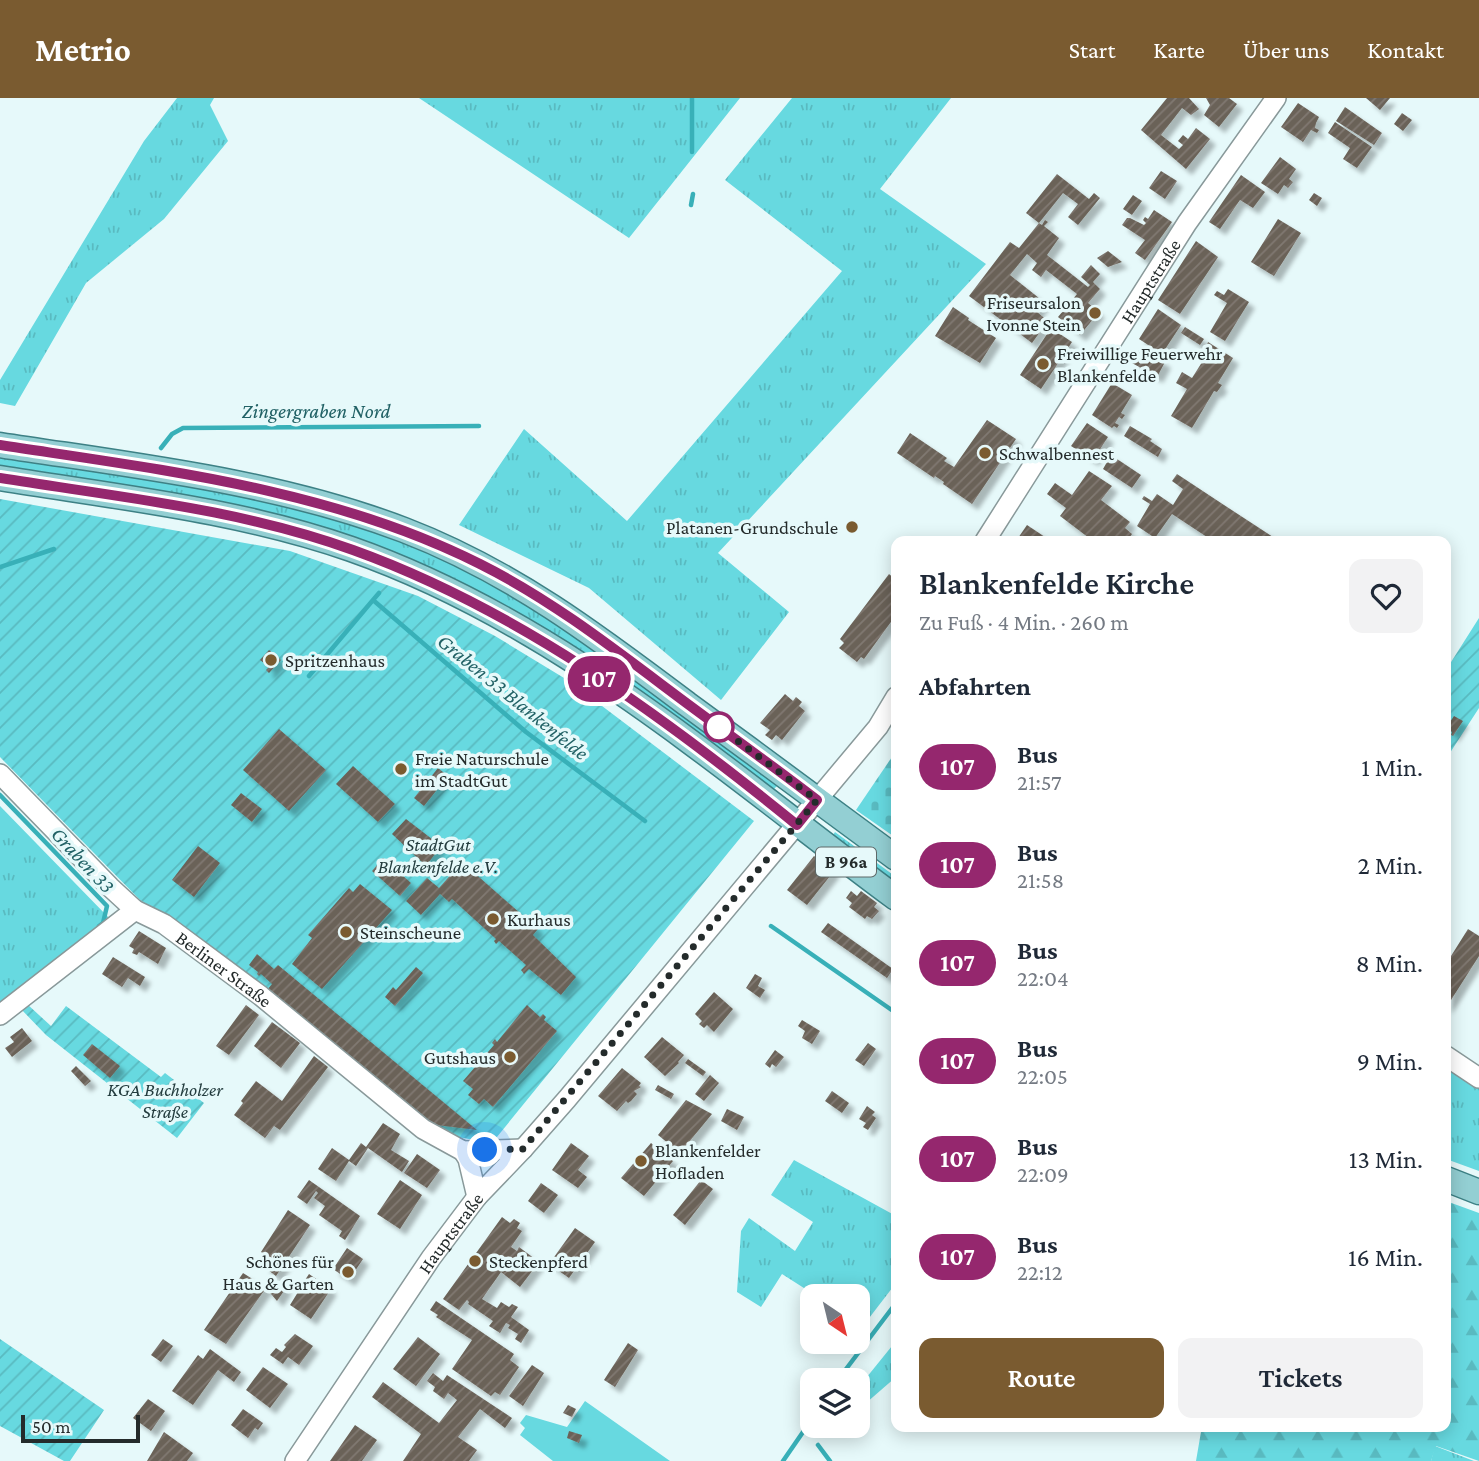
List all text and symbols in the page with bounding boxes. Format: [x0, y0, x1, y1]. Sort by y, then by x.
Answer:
text: Metrio [35, 31, 131, 68]
text: Start [1069, 36, 1115, 63]
text: Karte [1153, 36, 1205, 63]
text: Über uns [1243, 36, 1329, 63]
text: Kontakt [1367, 36, 1444, 63]
street label: Hauptstraße [1116, 235, 1185, 327]
place label: Friseursalon Ivonne Stein [986, 292, 1081, 335]
marker: Friseursalon Ivonne Stein [1087, 305, 1103, 321]
place label: Freiwillige Feuerwehr Blankenfelde [1057, 343, 1223, 386]
marker: Freiwillige Feuerwehr Blankenfelde [1035, 356, 1051, 372]
water label: Zingergraben Nord [242, 399, 392, 423]
place label: Schwalbennest [999, 443, 1115, 464]
marker: Schwalbennest [977, 445, 993, 461]
place label: Platanen-Grundschule [666, 517, 838, 538]
marker: Platanen-Grundschule [844, 519, 860, 535]
button: heart [1349, 559, 1423, 633]
text: Blankenfelde Kirche [919, 564, 1194, 601]
text: Zu Fuß · 4 Min. · 260 m [919, 609, 1129, 635]
water label: Graben 33 Blankenfelde [433, 629, 593, 765]
place label: Spritzenhaus [285, 650, 385, 671]
marker: Spritzenhaus [263, 652, 279, 668]
line badge: 107 [559, 656, 639, 702]
text: 107 [582, 665, 616, 692]
text: Abfahrten [919, 672, 1031, 701]
unlabelled marker [704, 712, 734, 742]
text: Bus [1017, 740, 1058, 769]
place label: Freie Naturschule im StadtGut [415, 748, 549, 791]
text: 107 [940, 753, 975, 780]
text: 1 Min. [1361, 753, 1423, 782]
marker: Freie Naturschule im StadtGut [393, 761, 409, 777]
text: 21:57 [1017, 769, 1062, 795]
water label: Graben 33 [46, 822, 120, 898]
park label: StadtGut Blankenfelde e.V. [378, 834, 498, 877]
text: Bus [1017, 838, 1058, 867]
road number: B 96a [816, 848, 876, 876]
text: 107 [940, 851, 975, 878]
text: 2 Min. [1357, 851, 1423, 880]
text: 21:58 [1017, 867, 1064, 893]
place label: Kurhaus [507, 909, 571, 930]
marker: Kurhaus [485, 911, 501, 927]
place label: Steinscheune [360, 922, 461, 943]
marker: Steinscheune [338, 924, 354, 940]
street label: Berliner Straße [172, 926, 276, 1011]
text: Bus [1017, 936, 1058, 965]
text: 107 [940, 949, 975, 976]
text: 8 Min. [1356, 949, 1423, 978]
text: 22:04 [1017, 965, 1069, 991]
text: Bus [1017, 1034, 1058, 1063]
place label: Gutshaus [424, 1047, 496, 1068]
text: 107 [940, 1047, 975, 1074]
text: 9 Min. [1357, 1047, 1423, 1076]
marker: Gutshaus [502, 1049, 518, 1065]
text: 22:05 [1017, 1063, 1068, 1089]
park label: KGA Buchholzer Straße [107, 1079, 224, 1122]
your location [467, 1132, 502, 1167]
text: Bus [1017, 1132, 1058, 1161]
place label: Blankenfelder Hofladen [655, 1140, 761, 1183]
text: 107 [940, 1145, 975, 1172]
text: 13 Min. [1349, 1145, 1423, 1174]
marker: Blankenfelder Hofladen [633, 1153, 649, 1169]
text: 22:09 [1017, 1161, 1069, 1187]
street label: Hauptstraße [413, 1188, 487, 1277]
text: Bus [1017, 1230, 1058, 1259]
text: 107 [940, 1243, 975, 1270]
text: 16 Min. [1348, 1243, 1423, 1272]
place label: Schönes für Haus & Garten [223, 1251, 334, 1294]
place label: Steckenpferd [489, 1251, 588, 1272]
marker: Steckenpferd [467, 1253, 483, 1269]
text: 22:12 [1017, 1259, 1063, 1285]
marker: Schönes für Haus & Garten [340, 1264, 356, 1280]
north arrow [800, 1284, 870, 1354]
map controls [800, 1284, 870, 1438]
button: Route [919, 1338, 1164, 1418]
button: Tickets [1178, 1338, 1423, 1418]
button: layers [800, 1368, 870, 1438]
scale bar [21, 1412, 140, 1444]
text: 50 m [32, 1416, 71, 1437]

